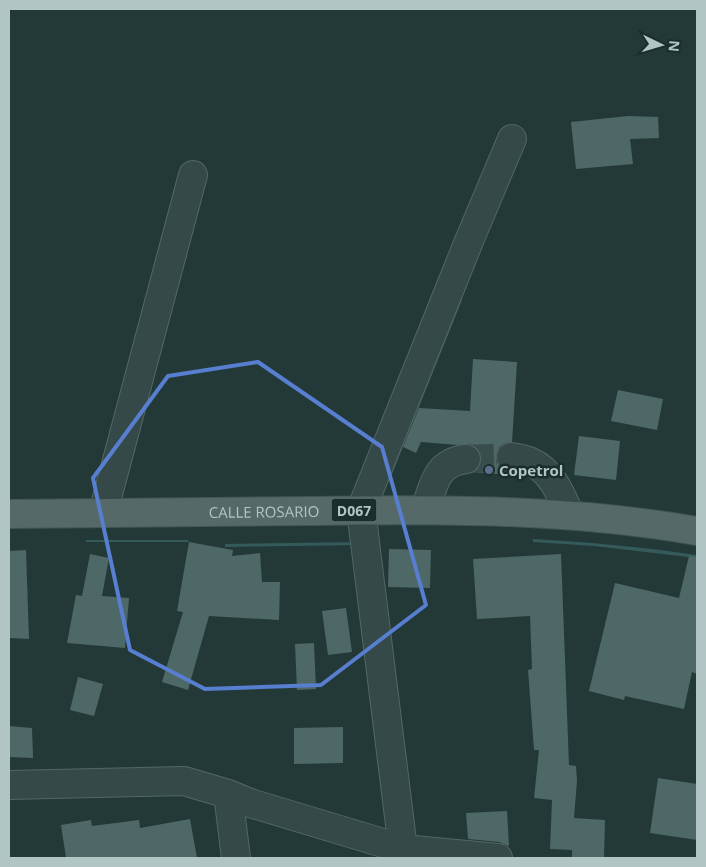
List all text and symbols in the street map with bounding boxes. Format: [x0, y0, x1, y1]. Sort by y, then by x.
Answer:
north arrow [636, 20, 686, 70]
text: N [664, 40, 684, 53]
place label: Copetrol [499, 460, 563, 480]
marker: Copetrol [483, 464, 495, 476]
road number: D067 [332, 498, 376, 522]
street label: CALLE ROSARIO [209, 501, 319, 522]

